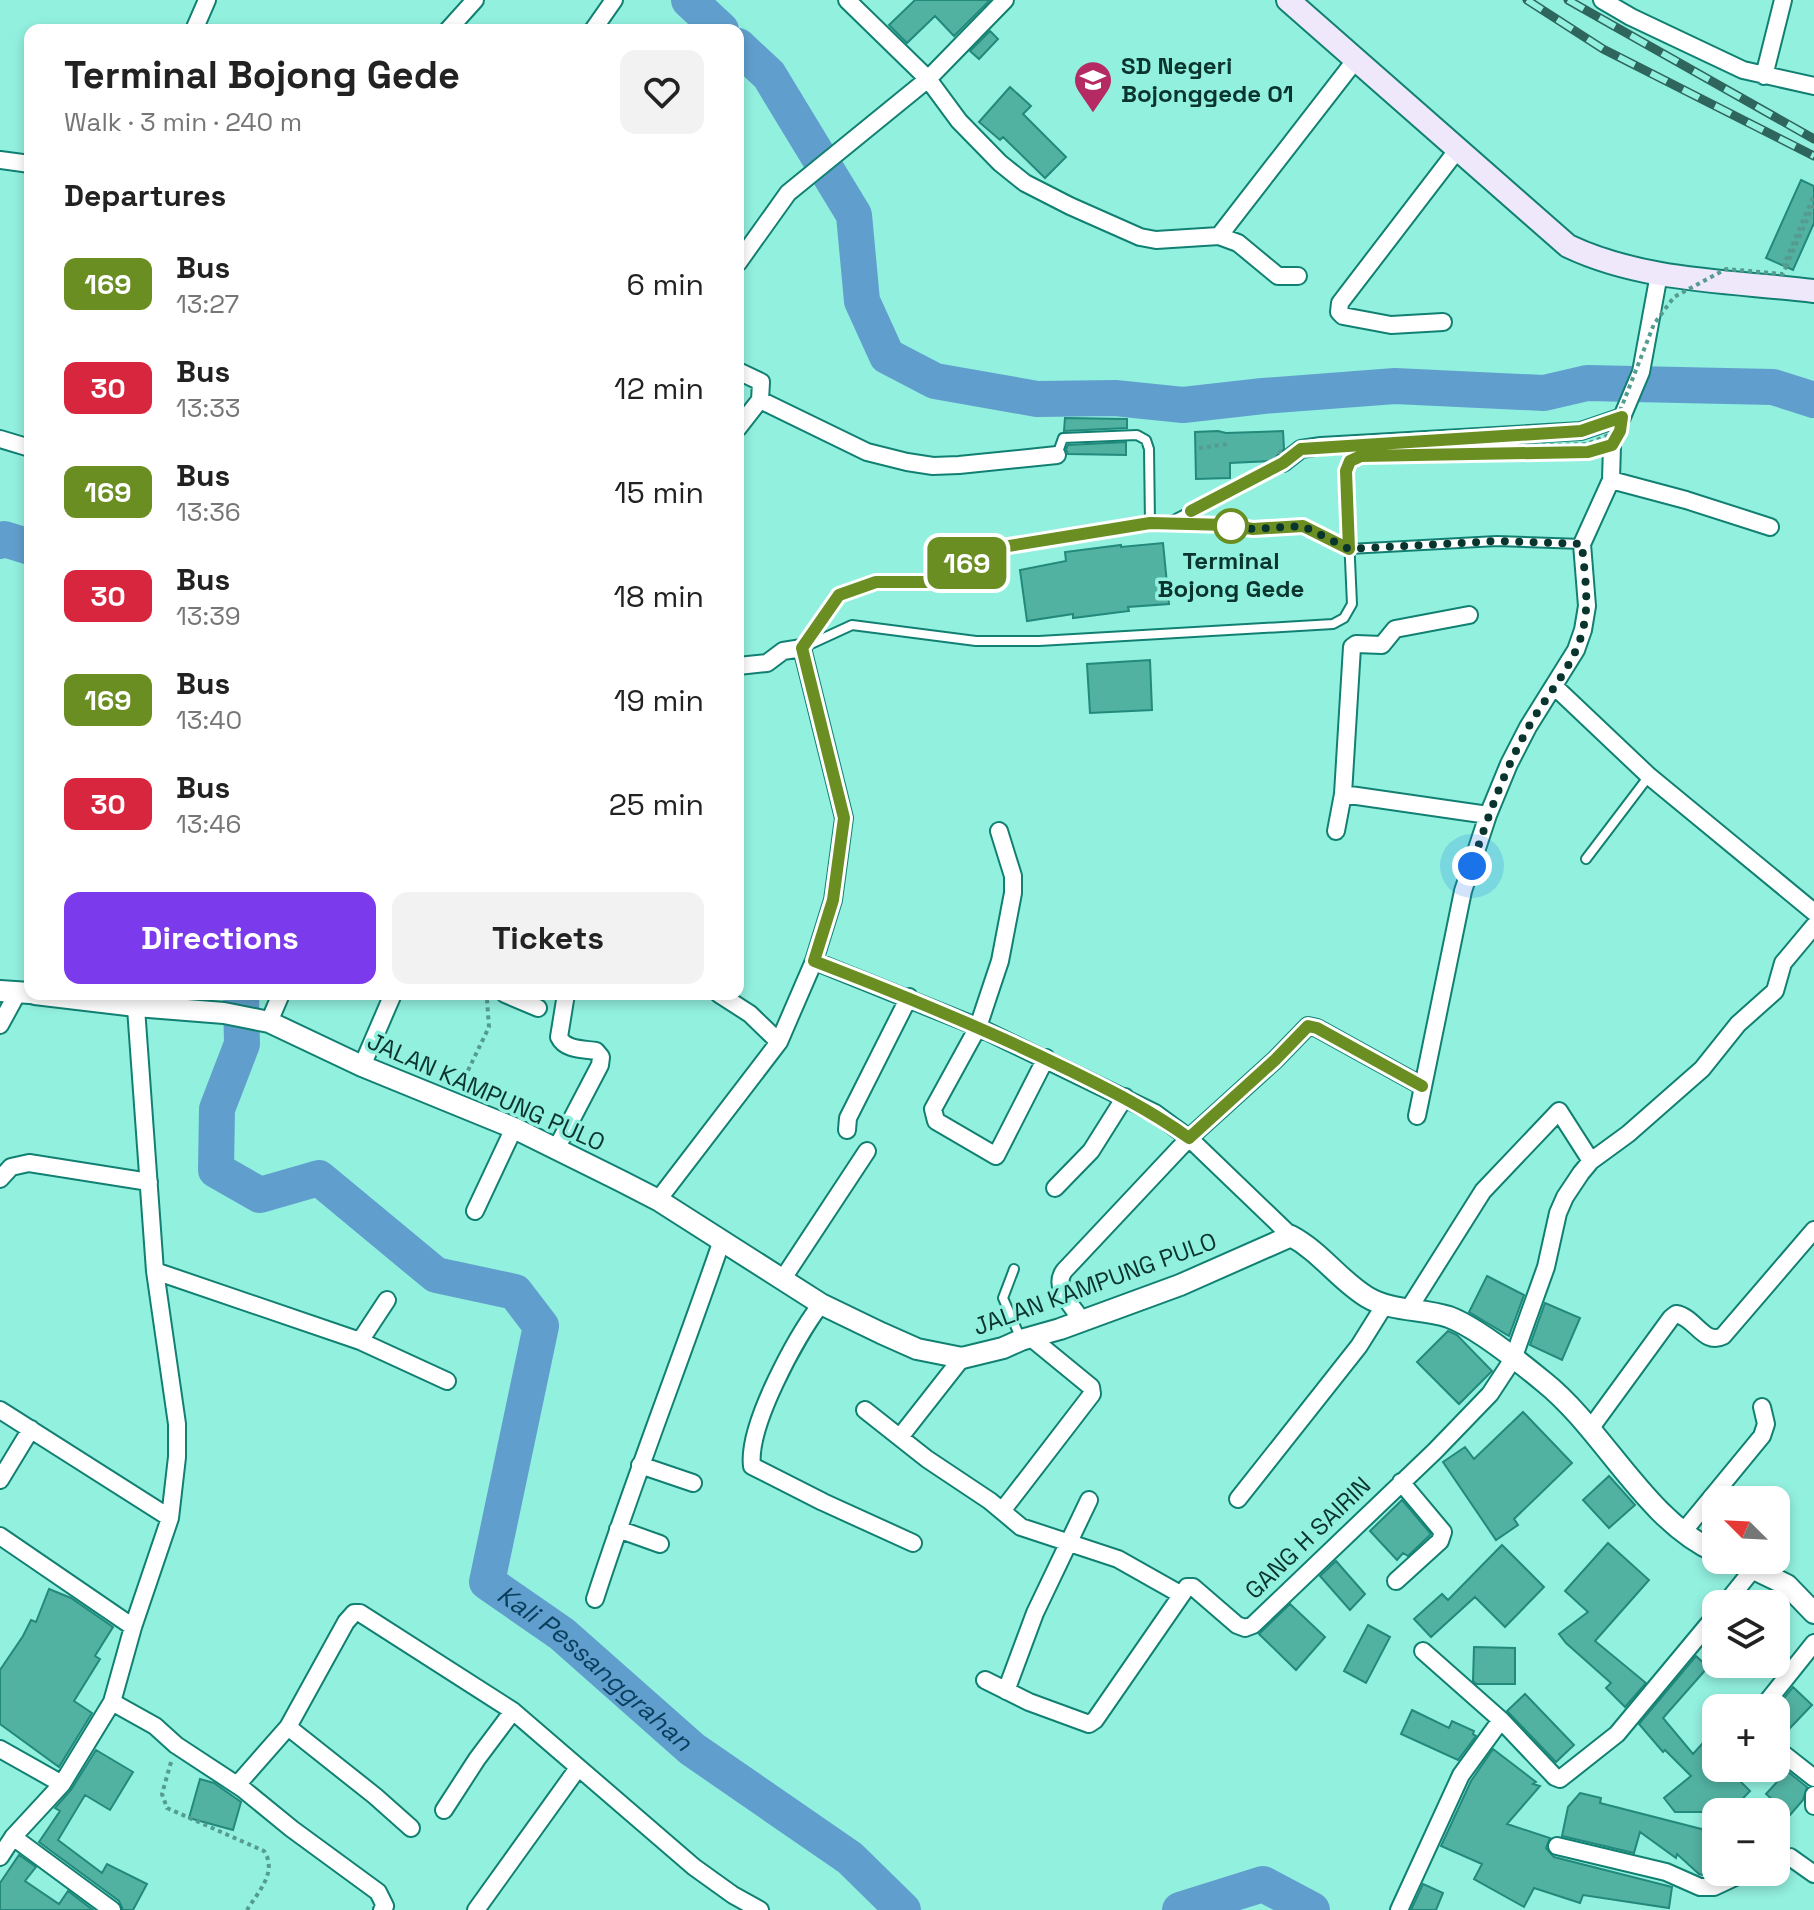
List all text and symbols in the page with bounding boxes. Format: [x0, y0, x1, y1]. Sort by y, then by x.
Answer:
button: heart [620, 50, 704, 134]
place label: SD Negeri Bojonggede 01 [1121, 50, 1294, 109]
text: Terminal Bojong Gede [64, 51, 460, 99]
school or university icon: SD Negeri Bojonggede 01 [1072, 59, 1114, 114]
text: Walk · 3 min · 240 m [64, 105, 302, 139]
text: Departures [64, 176, 226, 215]
text: Bus [176, 248, 230, 287]
text: 6 min [626, 265, 704, 304]
text: 169 [84, 266, 132, 302]
text: 13:27 [176, 287, 239, 321]
text: Bus [176, 352, 230, 391]
text: 12 min [614, 369, 704, 408]
text: 30 [90, 370, 126, 406]
text: 13:33 [176, 391, 241, 425]
text: Bus [176, 456, 230, 495]
text: 15 min [614, 473, 704, 512]
text: 169 [84, 474, 132, 510]
text: 13:36 [176, 495, 241, 529]
marker: Terminal Bojong Gede [1214, 509, 1248, 543]
line badge: 169 [921, 537, 1013, 589]
text: 169 [943, 545, 991, 581]
place label: Terminal Bojong Gede [1158, 545, 1304, 604]
text: Bus [176, 560, 230, 599]
text: 18 min [614, 577, 704, 616]
text: 30 [90, 578, 126, 614]
text: 13:39 [176, 599, 241, 633]
text: Bus [176, 664, 230, 703]
text: 19 min [614, 681, 704, 720]
text: 169 [84, 682, 132, 718]
text: 13:40 [176, 703, 242, 737]
text: Bus [176, 768, 230, 807]
text: 25 min [609, 785, 704, 824]
text: 30 [90, 786, 126, 822]
text: 13:46 [176, 807, 241, 841]
your location [1452, 846, 1492, 886]
button: Directions [64, 892, 376, 984]
button: Tickets [392, 892, 704, 984]
street label: JALAN KAMPUNG PULO [363, 1025, 610, 1158]
street label: JALAN KAMPUNG PULO [969, 1225, 1221, 1342]
street label: GANG H SAIRIN [1238, 1470, 1377, 1606]
north arrow [1702, 1486, 1790, 1574]
map controls [1702, 1486, 1790, 1886]
water label: Kali Pessanggrahan [491, 1577, 700, 1759]
button: layers [1702, 1590, 1790, 1678]
button: + [1702, 1694, 1790, 1782]
button: − [1702, 1798, 1790, 1886]

